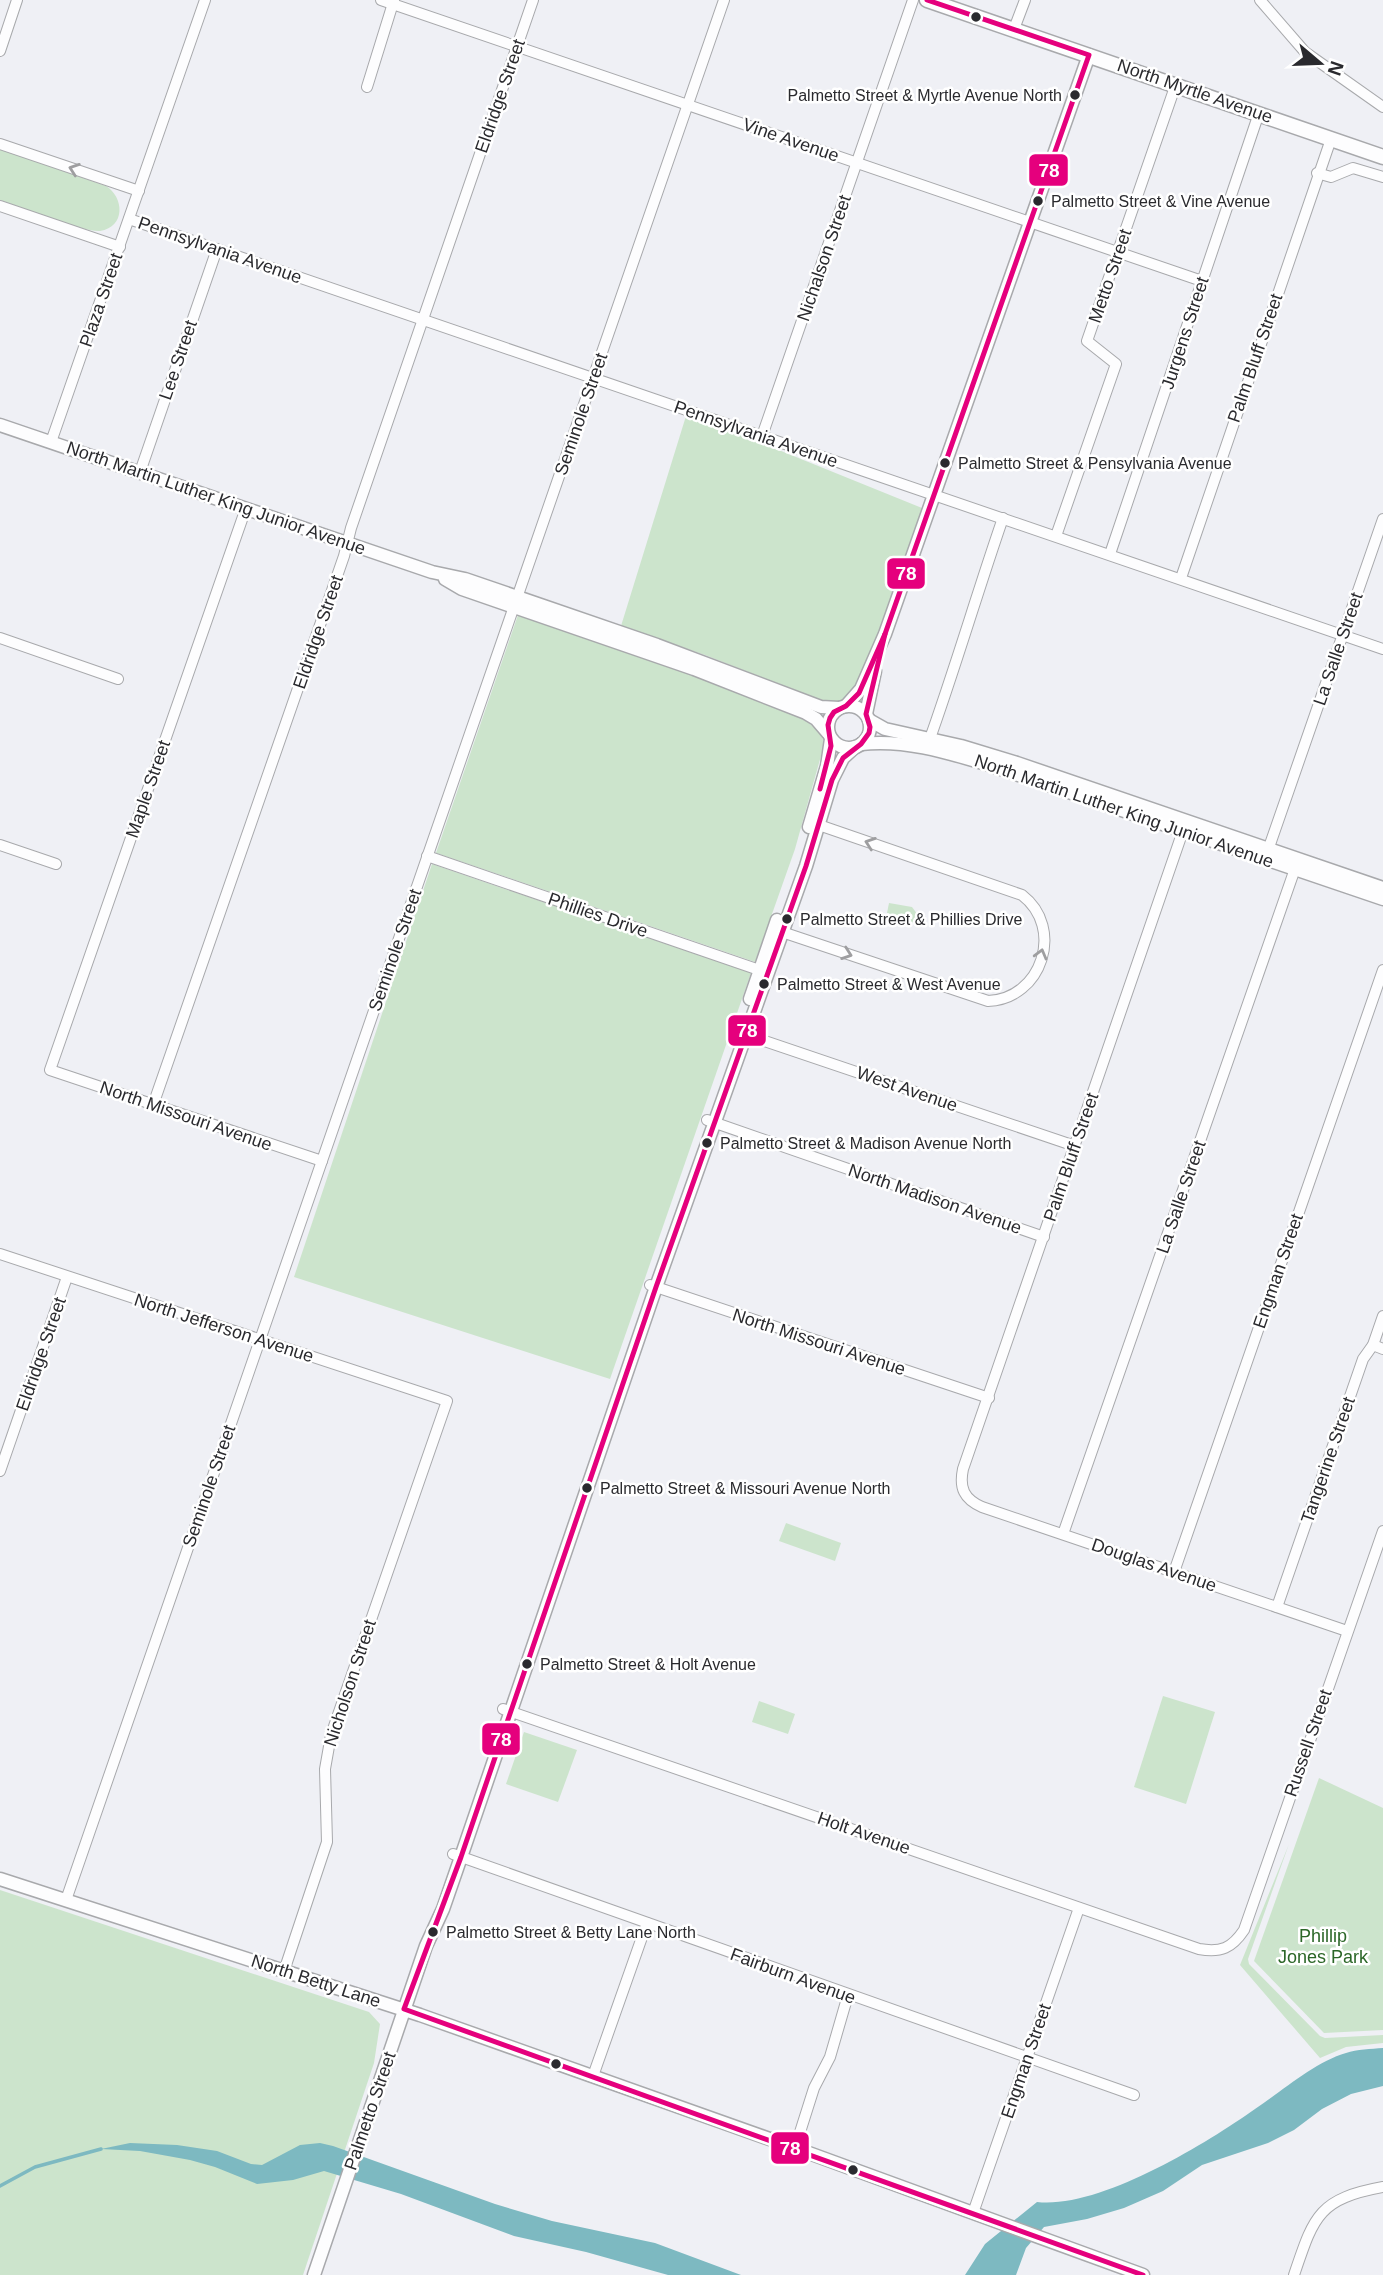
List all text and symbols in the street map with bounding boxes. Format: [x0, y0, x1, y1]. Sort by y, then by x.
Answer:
unlabelled marker [969, 10, 983, 24]
north arrow [1285, 28, 1355, 98]
street label: Eldridge Street [471, 36, 529, 156]
street label: North Myrtle Avenue [1115, 55, 1275, 127]
text: N [1323, 58, 1348, 78]
place label: Palmetto Street & Myrtle Avenue North [788, 87, 1062, 104]
marker: Palmetto Street & Myrtle Avenue North [1068, 88, 1082, 102]
street label: Vine Avenue [740, 114, 842, 166]
line badge: 78 [1028, 153, 1069, 187]
text: 78 [1038, 160, 1060, 181]
one-way arrow [69, 163, 81, 177]
street label: Nichalson Street [793, 192, 855, 324]
place label: Palmetto Street & Vine Avenue [1051, 193, 1270, 210]
marker: Palmetto Street & Vine Avenue [1031, 194, 1045, 208]
street label: Pennsylvania Avenue [136, 213, 304, 287]
street label: Metto Street [1085, 226, 1135, 326]
street label: Plaza Street [76, 250, 126, 350]
street label: Jurgens Street [1157, 274, 1213, 392]
street label: Palm Bluff Street [1224, 291, 1286, 425]
street label: Lee Street [155, 317, 201, 403]
street label: Seminole Street [551, 350, 611, 478]
street label: Pennsylvania Avenue [672, 397, 840, 471]
street label: North Martin Luther King Junior Avenue [64, 437, 368, 559]
place label: Palmetto Street & Pensylvania Avenue [958, 455, 1232, 472]
marker: Palmetto Street & Pensylvania Avenue [938, 456, 952, 470]
line badge: 78 [886, 557, 926, 590]
text: 78 [895, 563, 917, 584]
street label: Eldridge Street [289, 572, 347, 692]
street label: La Salle Street [1309, 590, 1367, 708]
street label: Maple Street [122, 737, 174, 841]
street label: North Martin Luther King Junior Avenue [972, 750, 1276, 872]
one-way arrow [865, 837, 877, 851]
street label: Seminole Street [365, 886, 425, 1014]
street label: Phillies Drive [546, 889, 650, 941]
place label: Palmetto Street & Phillies Drive [800, 911, 1022, 928]
marker: Palmetto Street & Phillies Drive [780, 912, 794, 926]
one-way arrow [840, 946, 853, 960]
one-way arrow [1033, 948, 1047, 960]
place label: Palmetto Street & West Avenue [777, 976, 1001, 993]
marker: Palmetto Street & West Avenue [757, 977, 771, 991]
line badge: 78 [727, 1014, 767, 1047]
text: 78 [736, 1020, 758, 1041]
street label: West Avenue [854, 1062, 960, 1116]
street label: North Missouri Avenue [97, 1077, 275, 1155]
street label: Palm Bluff Street [1040, 1090, 1102, 1224]
place label: Palmetto Street & Madison Avenue North [720, 1135, 1011, 1152]
marker: Palmetto Street & Madison Avenue North [700, 1136, 714, 1150]
street label: La Salle Street [1152, 1138, 1210, 1256]
street label: North Madison Avenue [846, 1160, 1024, 1238]
street label: Engman Street [1249, 1211, 1307, 1331]
street label: North Jefferson Avenue [132, 1290, 316, 1366]
street label: Eldridge Street [12, 1294, 70, 1414]
street label: North Missouri Avenue [730, 1305, 908, 1379]
street label: Tangerine Street [1297, 1394, 1359, 1526]
street label: Seminole Street [179, 1422, 239, 1550]
place label: Palmetto Street & Missouri Avenue North [600, 1480, 891, 1497]
marker: Palmetto Street & Missouri Avenue North [580, 1481, 594, 1495]
street label: Douglas Avenue [1089, 1534, 1219, 1596]
street label: Nicholson Street [320, 1617, 380, 1749]
place label: Palmetto Street & Holt Avenue [540, 1656, 756, 1673]
marker: Palmetto Street & Holt Avenue [520, 1657, 534, 1671]
street label: Russell Street [1280, 1687, 1336, 1799]
line badge: 78 [481, 1722, 521, 1756]
text: 78 [490, 1729, 512, 1750]
street label: Holt Avenue [815, 1808, 913, 1858]
place label: Palmetto Street & Betty Lane North [446, 1924, 696, 1941]
marker: Palmetto Street & Betty Lane North [426, 1925, 440, 1939]
park label: Phillip Jones Park [1278, 1926, 1369, 1967]
street label: Fairburn Avenue [728, 1944, 858, 2008]
street label: North Betty Lane [249, 1951, 383, 2011]
street label: Engman Street [997, 2001, 1055, 2121]
street label: Palmetto Street [340, 2049, 400, 2173]
unlabelled marker [549, 2057, 563, 2071]
line badge: 78 [770, 2131, 810, 2165]
text: 78 [779, 2138, 801, 2159]
unlabelled marker [846, 2163, 860, 2177]

